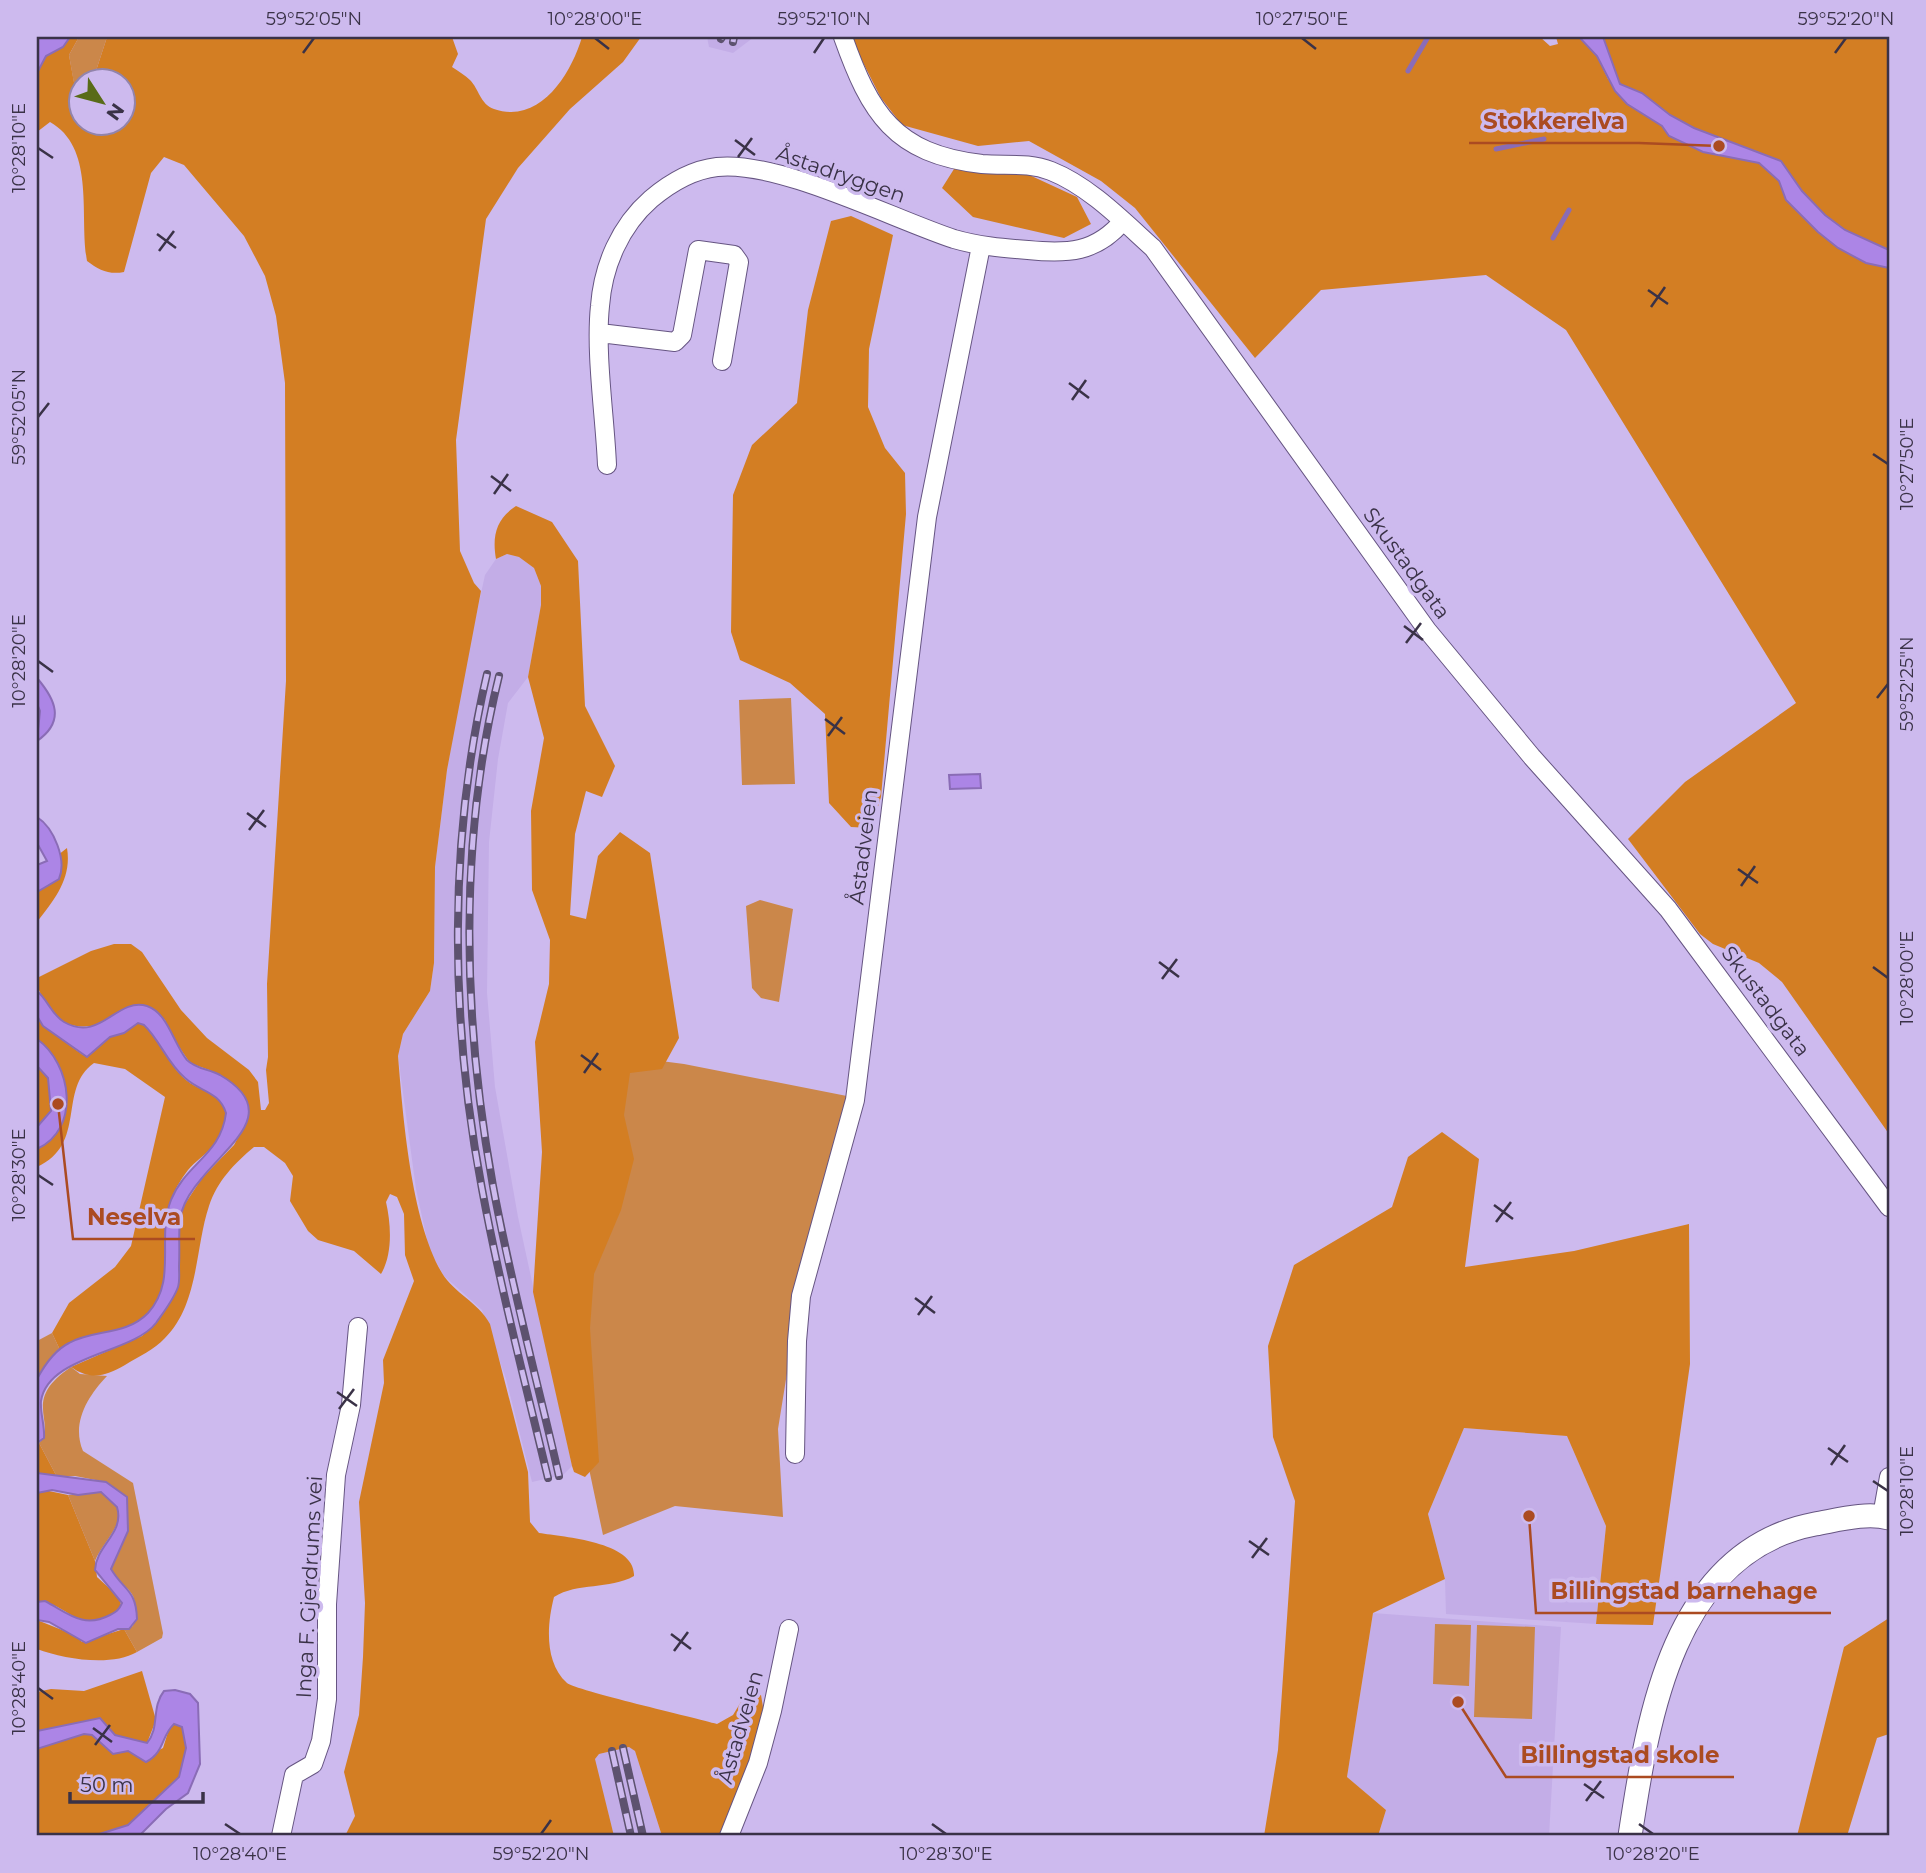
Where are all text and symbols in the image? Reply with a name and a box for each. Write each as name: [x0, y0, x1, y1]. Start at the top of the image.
text: 59°52'05"N: [266, 8, 362, 30]
text: 10°28'00"E: [548, 8, 642, 30]
text: 59°52'10"N: [777, 8, 871, 30]
text: 10°27'50"E: [1256, 8, 1348, 30]
text: 59°52'20"N: [1798, 8, 1894, 30]
north arrow: [66, 66, 136, 136]
text: N: [102, 99, 129, 125]
callout: Stokkerelva: [1469, 99, 1639, 143]
text: 10°28'10"E: [8, 103, 30, 193]
text: Stokkerelva: [1483, 107, 1625, 135]
street label: Åstadryggen: [773, 140, 909, 208]
text: 59°52'05"N: [8, 369, 30, 465]
text: 10°27'50"E: [1896, 418, 1918, 510]
street label: Skustadgata: [1358, 502, 1456, 624]
text: 10°28'20"E: [8, 614, 30, 708]
text: 59°52'25"N: [1896, 636, 1918, 732]
street label: Åstadveien: [844, 788, 882, 906]
text: 10°28'00"E: [1896, 931, 1918, 1025]
street label: Skustadgata: [1716, 941, 1816, 1061]
text: 10°28'30"E: [8, 1128, 30, 1222]
callout: Neselva: [73, 1195, 195, 1239]
text: Neselva: [87, 1203, 181, 1231]
text: 10°28'10"E: [1896, 1446, 1918, 1536]
street label: Inga F. Gjerdrums vei: [291, 1475, 327, 1699]
callout: Billingstad barnehage: [1536, 1569, 1831, 1613]
text: Billingstad barnehage: [1551, 1577, 1817, 1605]
text: 10°28'40"E: [8, 1641, 30, 1735]
street label: Åstadveien: [712, 1668, 768, 1786]
callout: Billingstad skole: [1506, 1733, 1734, 1777]
text: Billingstad skole: [1520, 1741, 1720, 1769]
scale bar: [70, 1761, 203, 1805]
text: 50 m: [80, 1772, 134, 1797]
text: 10°28'40"E: [193, 1843, 287, 1865]
text: 59°52'20"N: [493, 1843, 589, 1865]
text: 10°28'30"E: [899, 1843, 993, 1865]
text: 10°28'20"E: [1606, 1843, 1700, 1865]

